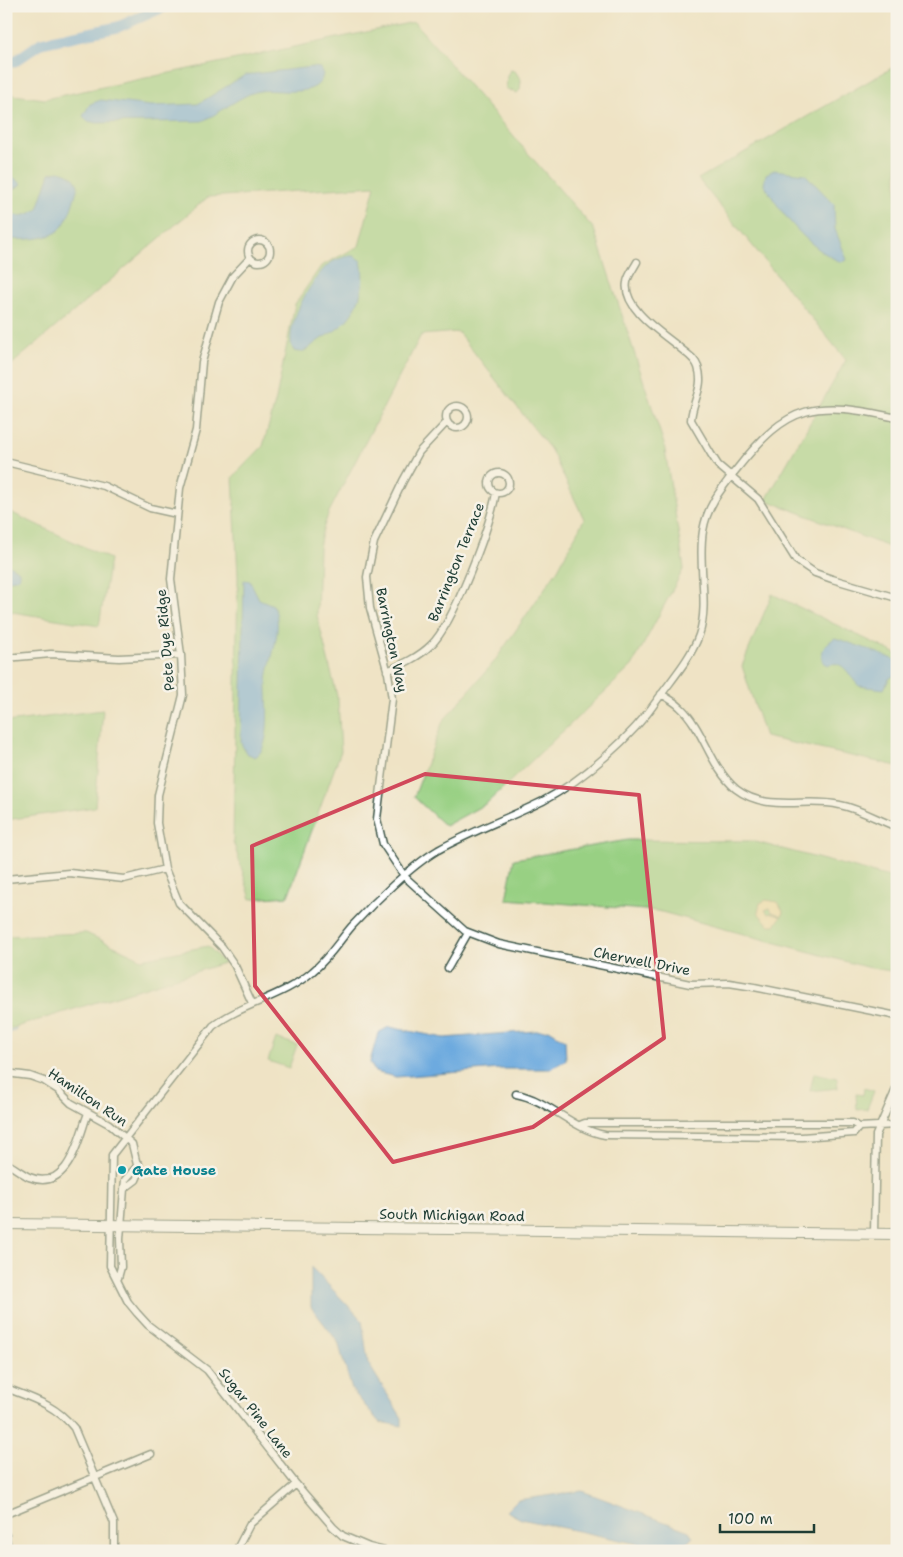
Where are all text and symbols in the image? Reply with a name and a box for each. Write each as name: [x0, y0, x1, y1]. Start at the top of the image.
street label: Barrington Terrace: [424, 500, 488, 624]
street label: Barrington Way: [372, 586, 412, 694]
street label: Pete Dye Ridge: [152, 588, 178, 692]
street label: Cherwell Drive: [592, 943, 692, 979]
street label: Hamilton Run: [45, 1064, 132, 1130]
place label: Gate House: [132, 1161, 216, 1179]
marker: Gate House: [116, 1164, 128, 1176]
street label: South Michigan Road: [379, 1205, 525, 1225]
street label: Sugar Pine Lane: [215, 1364, 297, 1462]
scale bar: [720, 1502, 814, 1534]
text: 100 m: [728, 1509, 773, 1529]

